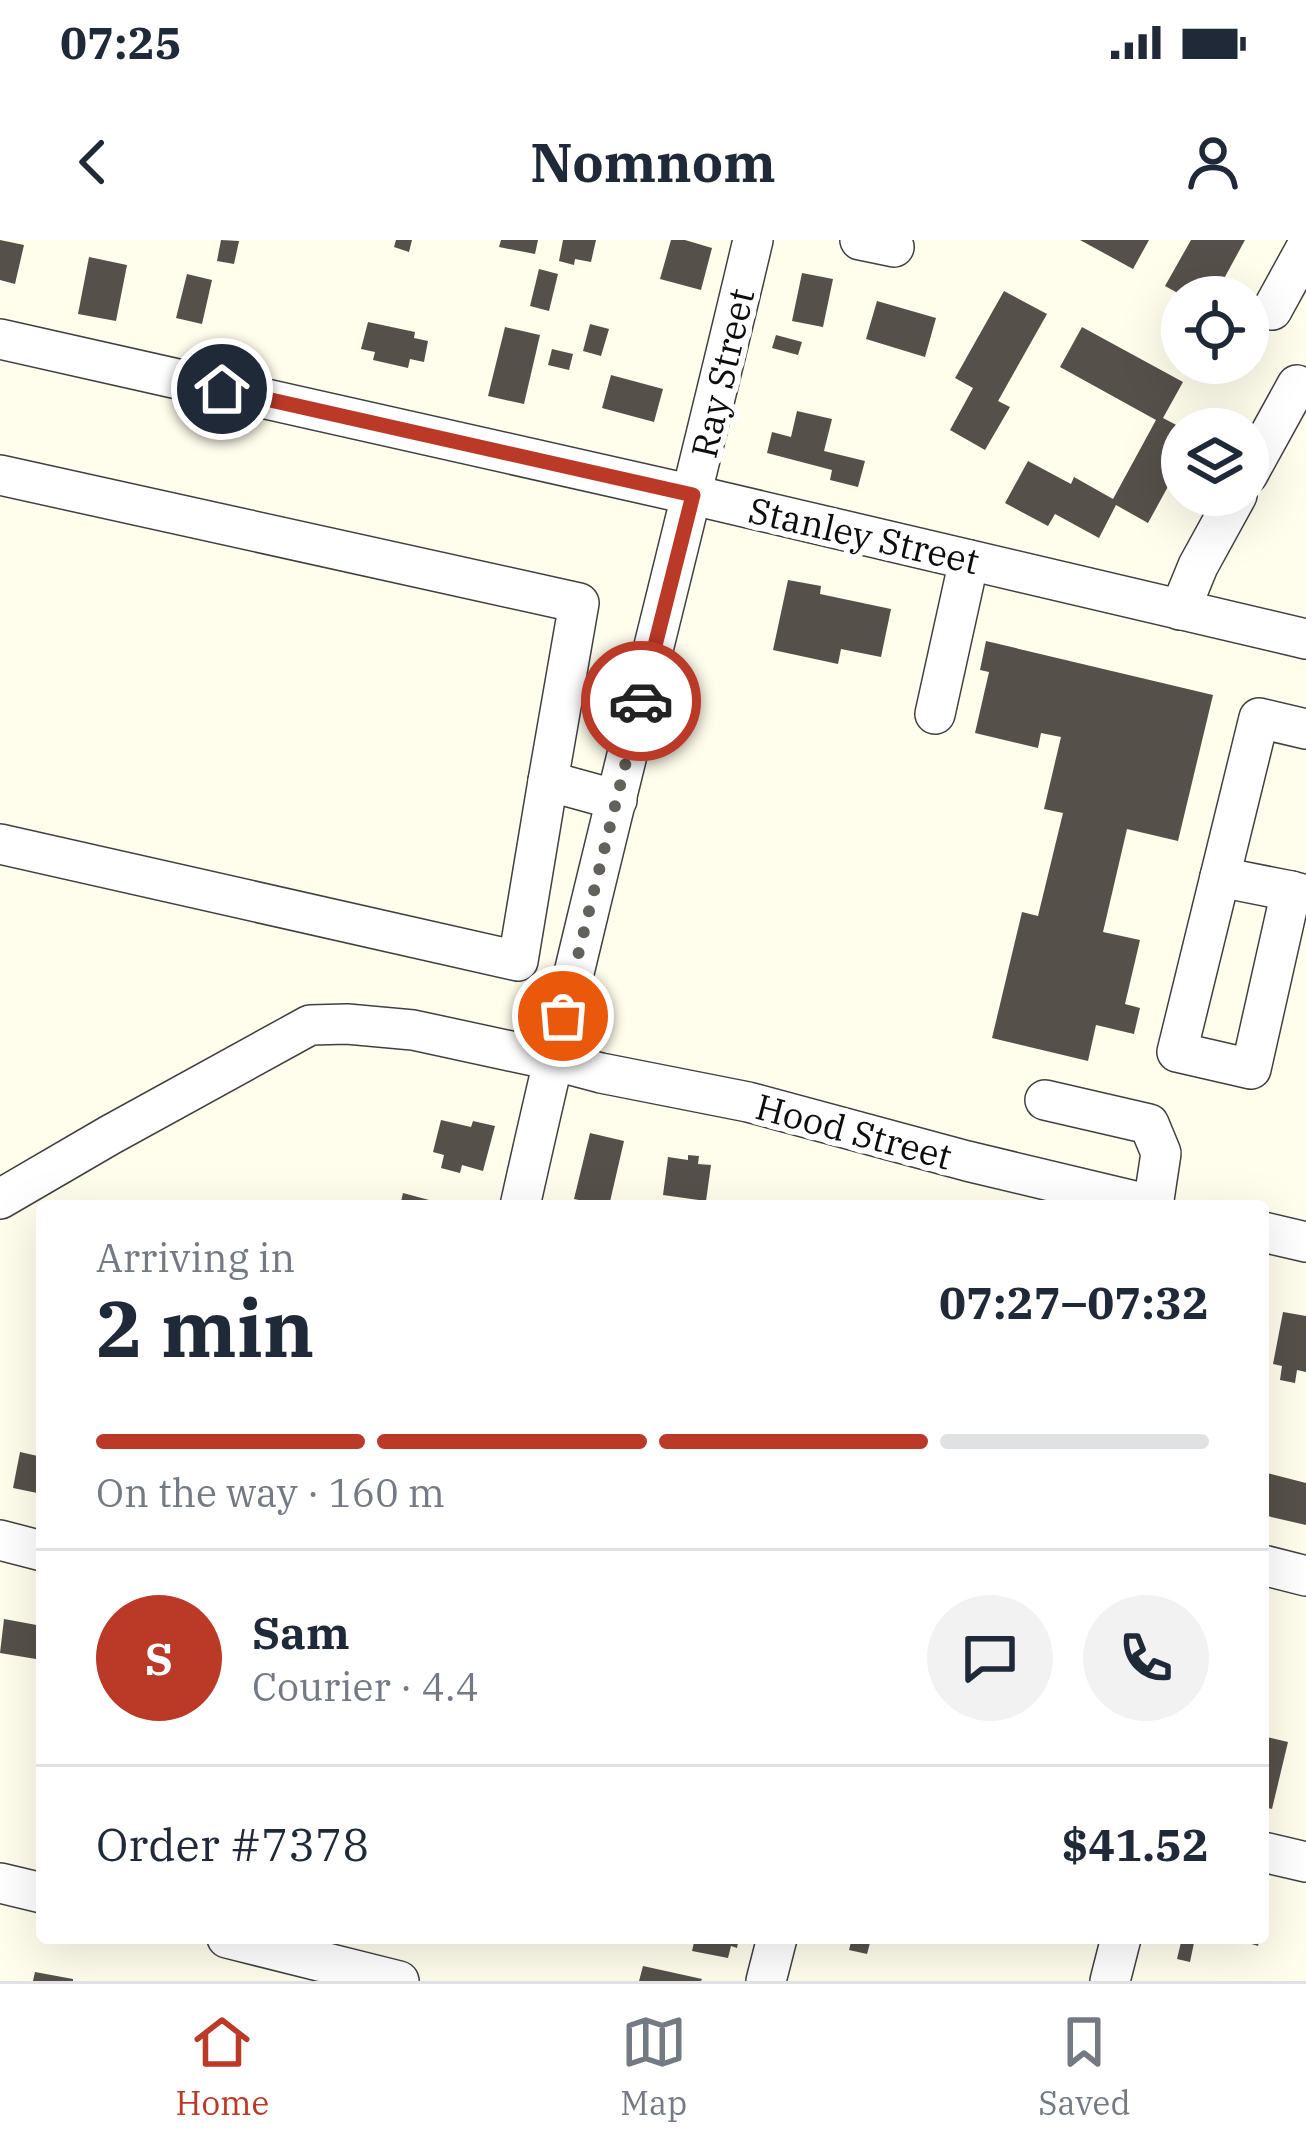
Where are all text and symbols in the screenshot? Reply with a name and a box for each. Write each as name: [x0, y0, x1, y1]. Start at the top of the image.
text: 07:25: [60, 13, 182, 71]
text: Nomnom: [530, 127, 776, 197]
icon: back: [60, 129, 126, 195]
icon: person: [1180, 129, 1246, 195]
map controls: [1161, 276, 1269, 516]
button: locate: [1161, 276, 1269, 384]
street label: Ray Street: [680, 284, 764, 462]
pin: [171, 338, 273, 440]
icon: home: [189, 356, 255, 422]
button: layers: [1161, 408, 1269, 516]
street label: Stanley Street: [744, 486, 984, 584]
courier: [581, 641, 701, 761]
icon: car: [608, 668, 674, 734]
pin: [512, 965, 614, 1067]
icon: bag: [530, 983, 596, 1049]
street label: Hood Street: [751, 1082, 957, 1180]
text: Arriving in: [96, 1232, 295, 1283]
text: 07:27–07:32: [939, 1273, 1209, 1331]
text: 2 min: [96, 1277, 314, 1378]
text: On the way · 160 m: [96, 1467, 445, 1518]
button: chat: [927, 1595, 1053, 1721]
button: phone: [1083, 1595, 1209, 1721]
text: Sam: [252, 1603, 350, 1661]
text: S: [145, 1629, 173, 1687]
text: Courier · 4.4: [252, 1661, 479, 1712]
text: Order #7378: [96, 1815, 369, 1873]
text: $41.52: [1062, 1815, 1209, 1873]
tab: Home: [175, 2009, 269, 2124]
tab: Map: [620, 2009, 687, 2124]
tab: Saved: [1038, 2009, 1131, 2124]

